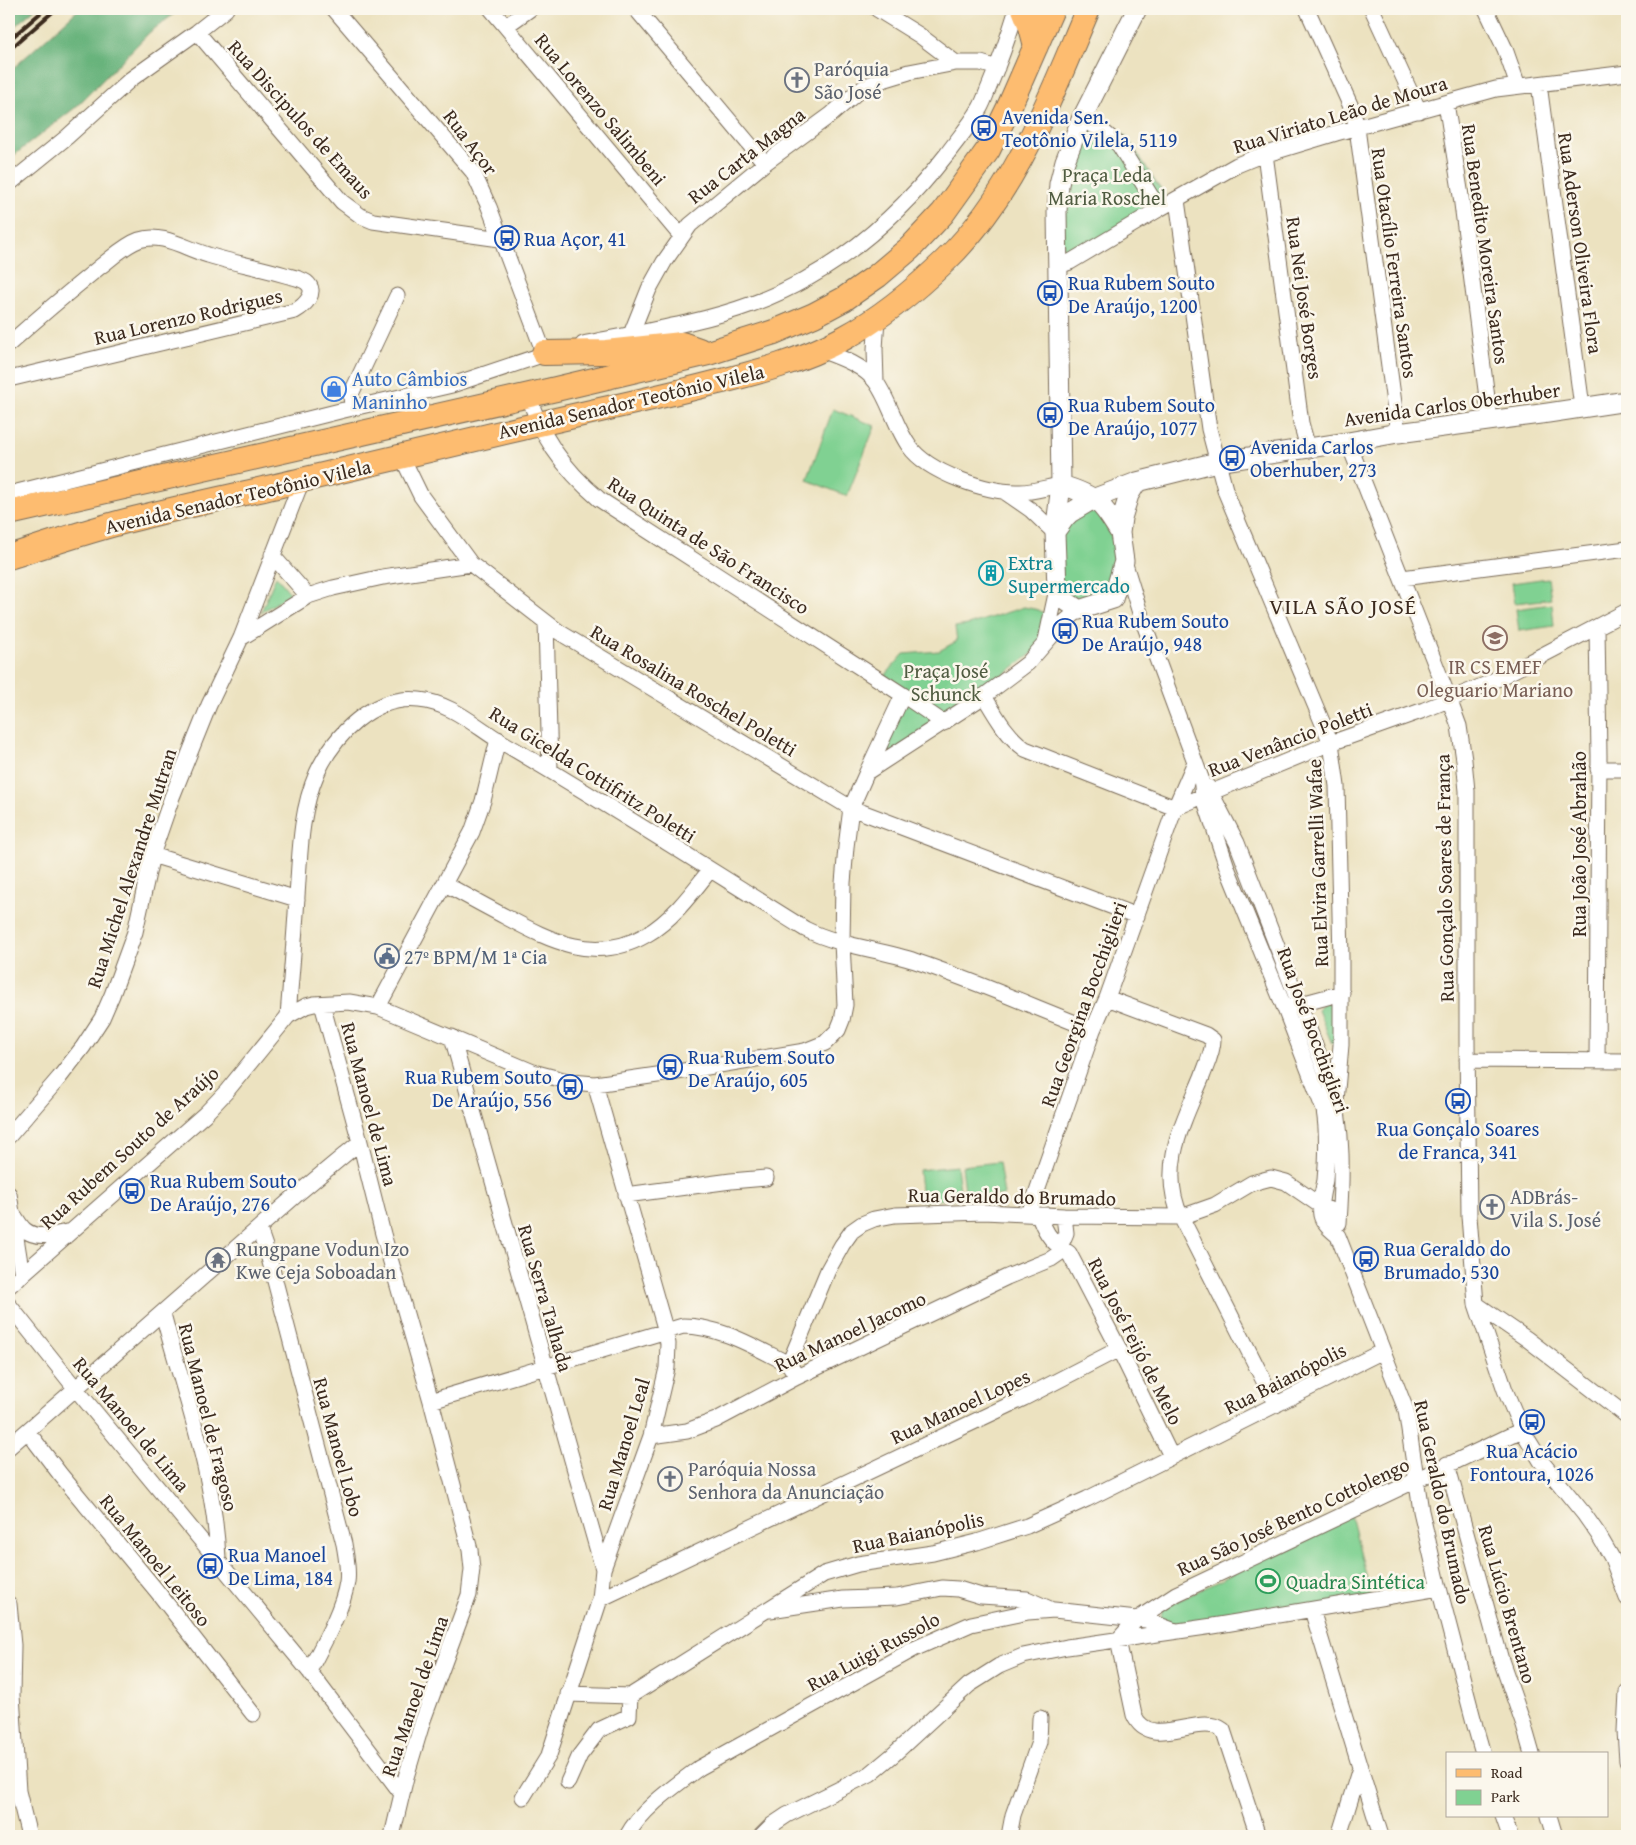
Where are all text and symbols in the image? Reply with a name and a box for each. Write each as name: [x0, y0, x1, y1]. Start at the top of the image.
street label: Rua Lorenzo Salimbeni: [528, 26, 674, 192]
street label: Rua Discipulos de Emaus: [222, 33, 380, 205]
place label: Paróquia São José: [814, 54, 890, 106]
church icon: Paróquia São José: [784, 67, 810, 93]
street label: Rua Viriato Leão de Moura: [1229, 67, 1451, 160]
street label: Rua Carta Magna: [681, 99, 811, 210]
place label: Avenida Sen. Teotônio Vilela, 5119: [1002, 102, 1177, 154]
street label: Rua Açor: [437, 103, 505, 181]
bus stop icon: Avenida Sen. Teotônio Vilela, 5119: [971, 115, 997, 141]
street label: Rua Benedito Moreira Santos: [1455, 122, 1517, 366]
street label: Rua Aderson Oliveira Flora: [1551, 130, 1611, 356]
street label: Rua Otacílio Ferreira Santos: [1364, 146, 1426, 380]
park label: Praça Leda Maria Roschel: [1048, 160, 1166, 212]
street label: Rua Nei José Borges: [1279, 215, 1331, 381]
place label: Rua Açor, 41: [524, 224, 627, 253]
bus stop icon: Rua Açor, 41: [494, 225, 520, 251]
place label: Rua Rubem Souto De Araújo, 1200: [1068, 268, 1215, 320]
street label: Rua Lorenzo Rodrigues: [91, 280, 285, 352]
bus stop icon: Rua Rubem Souto De Araújo, 1200: [1037, 280, 1063, 306]
street label: Avenida Senador Teotônio Vilela: [495, 356, 767, 446]
place label: Auto Câmbios Maninho: [352, 364, 467, 416]
street label: Avenida Carlos Oberhuber: [1342, 374, 1562, 434]
shop icon: Auto Câmbios Maninho: [321, 376, 347, 402]
place label: Rua Rubem Souto De Araújo, 1077: [1068, 390, 1215, 442]
bus stop icon: Rua Rubem Souto De Araújo, 1077: [1037, 402, 1063, 428]
place label: Avenida Carlos Oberhuber, 273: [1250, 432, 1377, 484]
bus stop icon: Avenida Carlos Oberhuber, 273: [1219, 445, 1245, 471]
street label: Avenida Senador Teotônio Vilela: [102, 451, 374, 541]
street label: Rua Quinta de São Francisco: [602, 469, 816, 621]
place label: Extra Supermercado: [1008, 548, 1130, 600]
building icon: Extra Supermercado: [978, 560, 1004, 586]
district label: VILA SÃO JOSÉ: [1269, 590, 1417, 622]
place label: Rua Rubem Souto De Araújo, 948: [1082, 606, 1229, 658]
street label: Rua Rosalina Roschel Poletti: [585, 617, 803, 763]
bus stop icon: Rua Rubem Souto De Araújo, 948: [1052, 618, 1078, 644]
school or university icon: IR CS EMEF Oleguario Mariano: [1482, 625, 1508, 651]
place label: IR CS EMEF Oleguario Mariano: [1417, 652, 1573, 704]
park label: Praça José Schunck: [904, 656, 988, 708]
street label: Rua Venâncio Poletti: [1203, 694, 1377, 784]
street label: Rua Gicelda Cottifritz Poletti: [484, 698, 702, 850]
street label: Rua Michel Alexandre Mutran: [79, 744, 183, 992]
street label: Rua João José Abrahão: [1564, 751, 1593, 937]
street label: Rua Gonçalo Soares de França: [1427, 753, 1461, 1002]
street label: Rua Elvira Garrelli Wafae: [1299, 758, 1335, 968]
street label: Rua Georgina Bocchiglieri: [1032, 897, 1134, 1111]
place label: 27º BPM/M 1ª Cia: [404, 942, 548, 971]
public building icon: 27º BPM/M 1ª Cia: [374, 943, 400, 969]
street label: Rua José Bocchiglieri: [1271, 943, 1358, 1117]
street label: Rua Manoel de Lima: [334, 1019, 406, 1190]
place label: Rua Rubem Souto De Araújo, 605: [688, 1042, 835, 1094]
bus stop icon: Rua Rubem Souto De Araújo, 605: [657, 1054, 683, 1080]
street label: Rua Rubem Souto de Araújo: [33, 1059, 225, 1235]
place label: Rua Rubem Souto De Araújo, 556: [405, 1062, 552, 1114]
bus stop icon: Rua Rubem Souto De Araújo, 556: [557, 1074, 583, 1100]
bus stop icon: Rua Gonçalo Soares de Franca, 341: [1445, 1088, 1471, 1114]
place label: Rua Gonçalo Soares de Franca, 341: [1377, 1114, 1539, 1166]
place label: Rua Rubem Souto De Araújo, 276: [150, 1166, 297, 1218]
bus stop icon: Rua Rubem Souto De Araújo, 276: [119, 1178, 145, 1204]
street label: Rua Geraldo do Brumado: [908, 1180, 1116, 1212]
place label: ADBrás- Vila S. José: [1510, 1182, 1601, 1234]
church icon: ADBrás- Vila S. José: [1479, 1194, 1505, 1220]
street label: Rua Serra Talhada: [511, 1221, 581, 1375]
place label: Rungpane Vodun Izo Kwe Ceja Soboadan: [236, 1234, 409, 1286]
place label: Rua Geraldo do Brumado, 530: [1384, 1234, 1511, 1286]
bus stop icon: Rua Geraldo do Brumado, 530: [1353, 1246, 1379, 1272]
temple icon: Rungpane Vodun Izo Kwe Ceja Soboadan: [205, 1247, 231, 1273]
street label: Rua José Feijó de Melo: [1081, 1252, 1191, 1430]
street label: Rua Manoel Jacomo: [769, 1283, 931, 1379]
street label: Rua Manoel de Fragoso: [172, 1320, 246, 1514]
street label: Rua Baianópolis: [1219, 1335, 1351, 1421]
street label: Rua Manoel de Lima: [67, 1350, 198, 1498]
street label: Rua Manoel Lopes: [885, 1361, 1035, 1451]
street label: Rua Manoel Lobo: [306, 1374, 372, 1520]
street label: Rua Manoel Leal: [589, 1374, 657, 1514]
street label: Rua Geraldo do Brumado: [1407, 1397, 1479, 1607]
bus stop icon: Rua Acácio Fontoura, 1026: [1519, 1409, 1545, 1435]
place label: Rua Acácio Fontoura, 1026: [1470, 1436, 1594, 1488]
street label: Rua São José Bento Cottolengo: [1172, 1449, 1414, 1583]
place label: Paróquia Nossa Senhora da Anunciação: [688, 1454, 884, 1506]
church icon: Paróquia Nossa Senhora da Anunciação: [657, 1466, 683, 1492]
street label: Rua Manoel Leitoso: [93, 1488, 219, 1632]
street label: Rua Baianópolis: [850, 1504, 986, 1560]
street label: Rua Lúcio Brentano: [1472, 1521, 1544, 1687]
place label: Rua Manoel De Lima, 184: [228, 1540, 333, 1592]
bus stop icon: Rua Manoel De Lima, 184: [197, 1553, 223, 1579]
place label: Quadra Sintética: [1286, 1567, 1426, 1596]
sports icon: Quadra Sintética: [1255, 1568, 1281, 1594]
street label: Rua Luigi Russolo: [801, 1604, 945, 1698]
street label: Rua Manoel de Lima: [373, 1611, 455, 1780]
legend: [1446, 1752, 1608, 1818]
text: Road: [1491, 1762, 1522, 1783]
text: Park: [1491, 1786, 1520, 1807]

